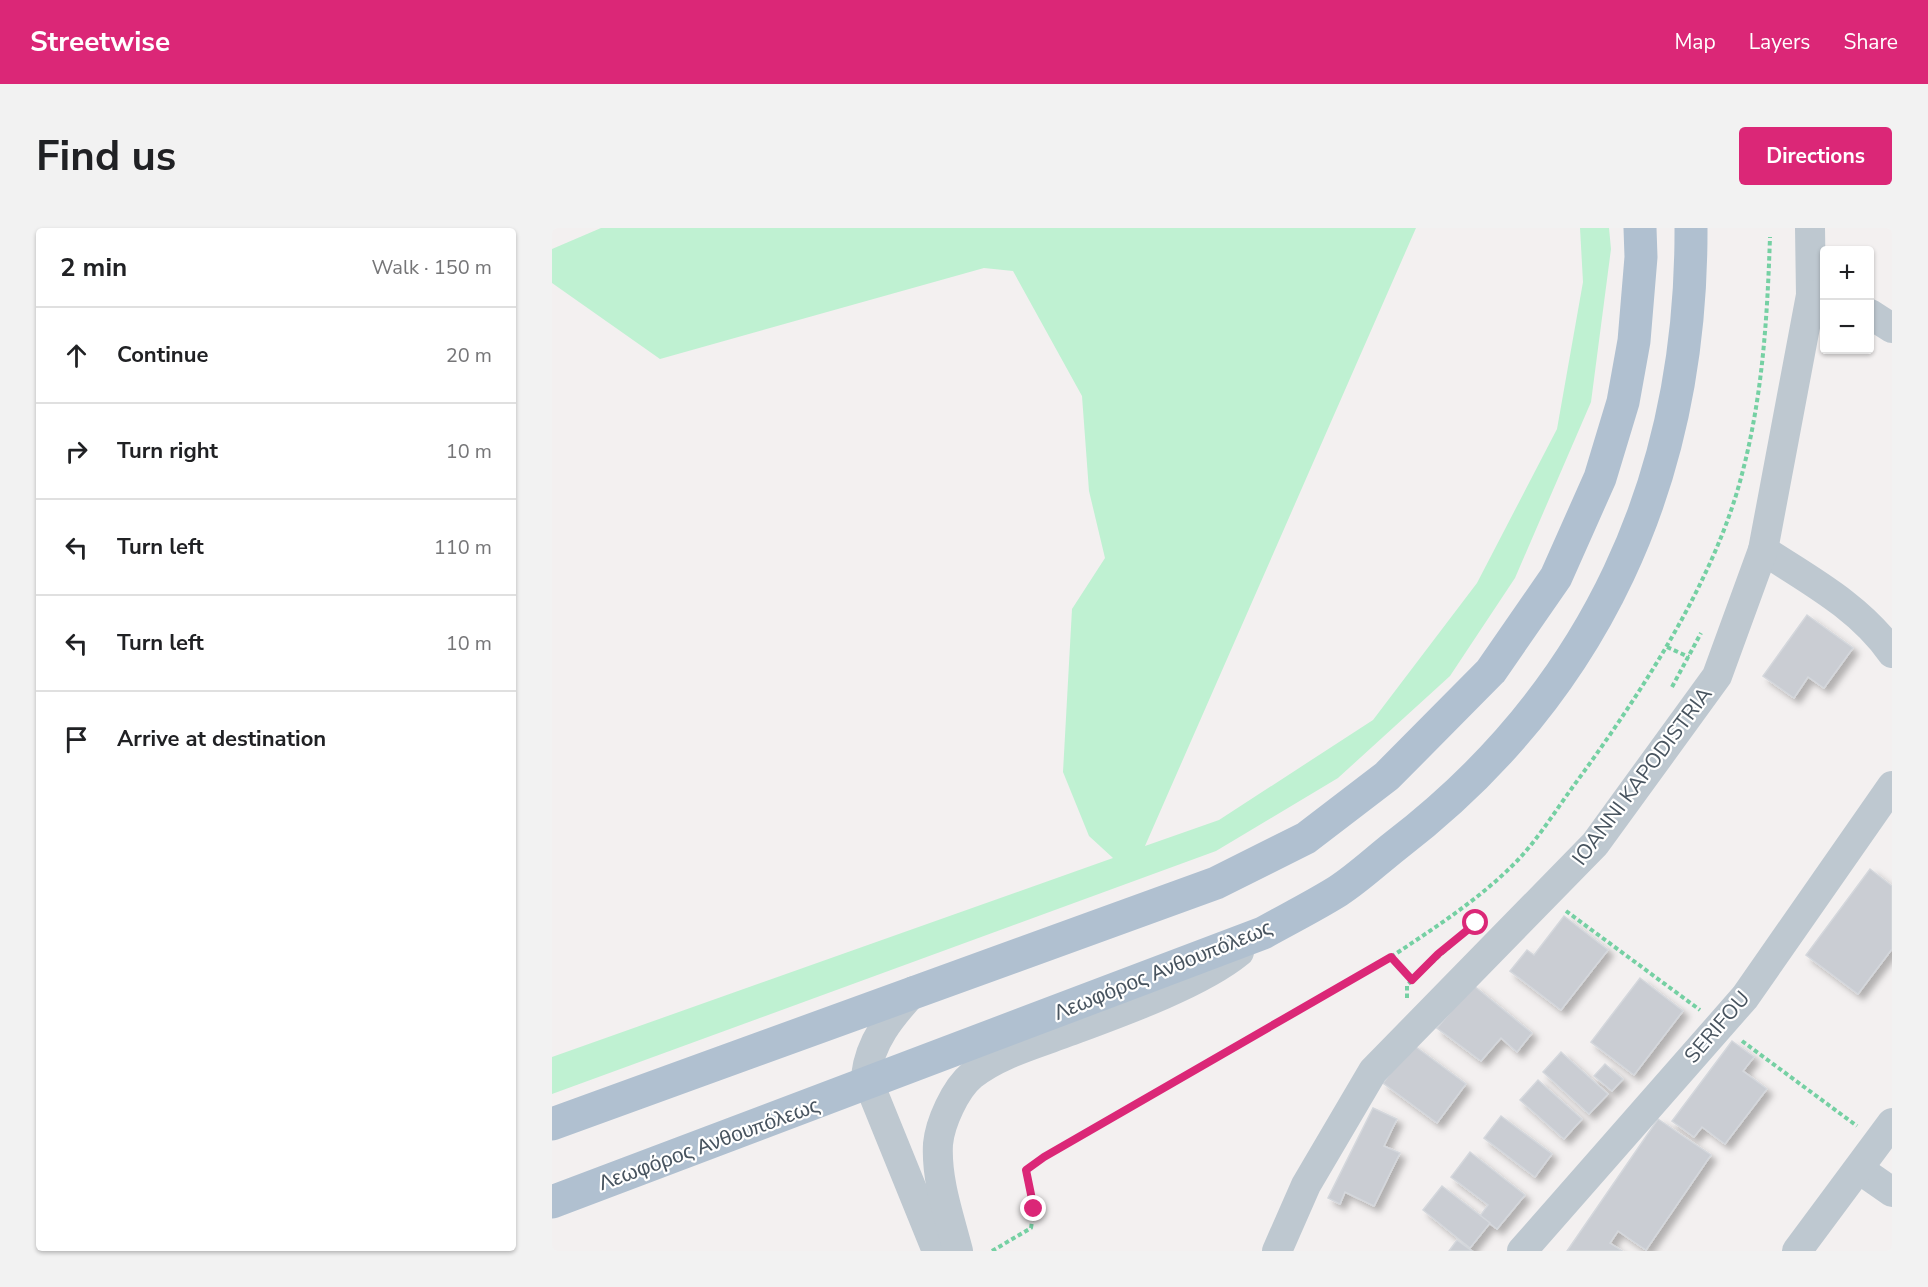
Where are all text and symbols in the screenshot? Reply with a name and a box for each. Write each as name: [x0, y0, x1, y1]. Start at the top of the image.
text: Streetwise: [30, 23, 170, 61]
text: Map: [1674, 28, 1716, 56]
text: Layers: [1749, 28, 1810, 56]
text: Share: [1843, 28, 1898, 56]
button: Directions: [1739, 127, 1892, 185]
text: Find us: [36, 128, 176, 185]
map controls: [1820, 246, 1874, 354]
button: +: [1820, 246, 1874, 300]
text: 2 min: [60, 250, 127, 285]
text: Walk · 150 m: [372, 254, 492, 281]
button: −: [1820, 300, 1874, 354]
icon: ahead: [60, 339, 93, 372]
text: Continue: [117, 340, 208, 370]
text: 20 m: [446, 342, 492, 369]
icon: right: [60, 435, 93, 468]
text: Turn right: [117, 436, 218, 466]
text: 10 m: [446, 438, 492, 465]
icon: left: [60, 531, 93, 564]
text: Turn left: [117, 532, 204, 562]
text: 110 m: [434, 534, 492, 561]
icon: left: [60, 627, 93, 660]
text: Turn left: [117, 628, 204, 658]
text: 10 m: [446, 630, 492, 657]
street label: IOANNI KAPODISTRIA: [1566, 681, 1718, 871]
icon: arrive: [60, 723, 93, 756]
text: Arrive at destination: [117, 724, 326, 754]
route start: [1462, 909, 1488, 935]
street label: Λεωφόρος Ανθουπόλεως: [1050, 913, 1276, 1027]
street label: SERIFOU: [1678, 985, 1756, 1069]
street label: Λεωφόρος Ανθουπόλεως: [595, 1091, 823, 1197]
route end: [1020, 1195, 1046, 1221]

